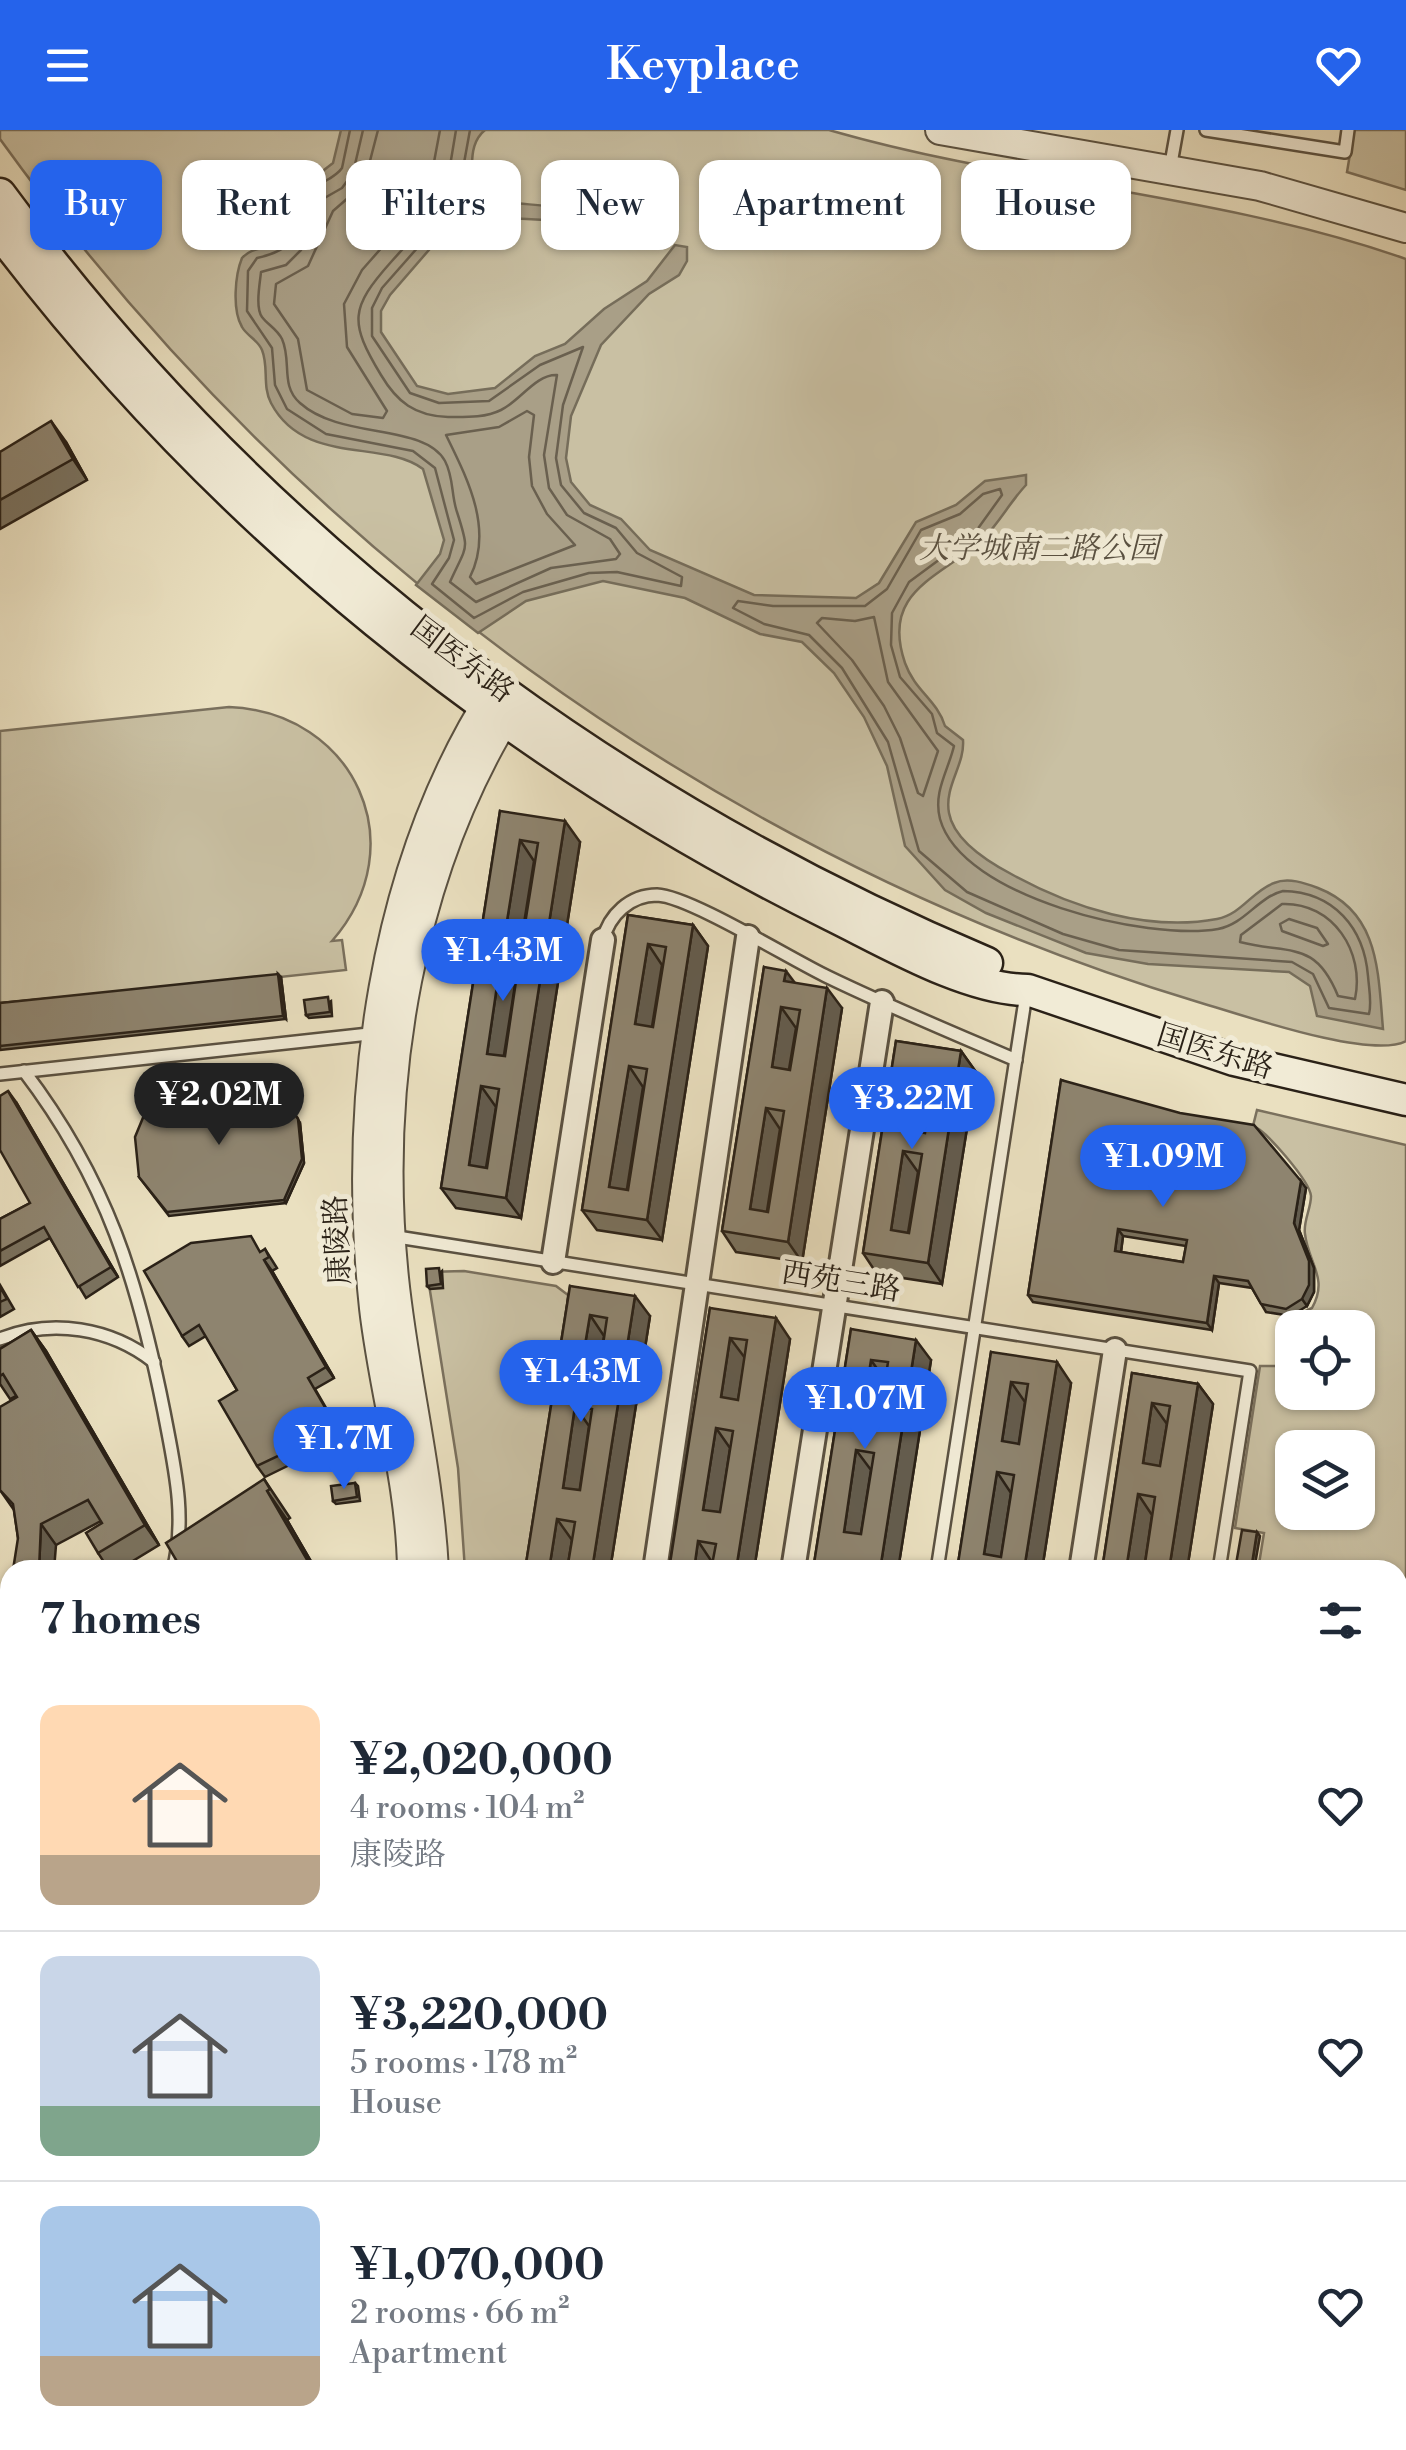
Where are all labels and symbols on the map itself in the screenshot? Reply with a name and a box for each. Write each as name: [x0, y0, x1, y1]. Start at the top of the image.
park label: 大学城南二路公园: [919, 530, 1163, 568]
street label: 国医东路: [403, 609, 521, 711]
pin: ¥1.43M: [422, 919, 584, 1004]
street label: 国医东路: [1152, 1016, 1278, 1088]
pin: ¥2.02M: [138, 1063, 300, 1148]
pin: ¥3.22M: [831, 1067, 993, 1152]
pin: ¥1.09M: [1082, 1125, 1244, 1210]
street label: 康陵路: [317, 1194, 359, 1286]
street label: 西苑三路: [779, 1254, 903, 1310]
pin: ¥1.43M: [500, 1340, 662, 1425]
pin: ¥1.07M: [784, 1367, 946, 1452]
pin: ¥1.7M: [274, 1407, 414, 1492]

